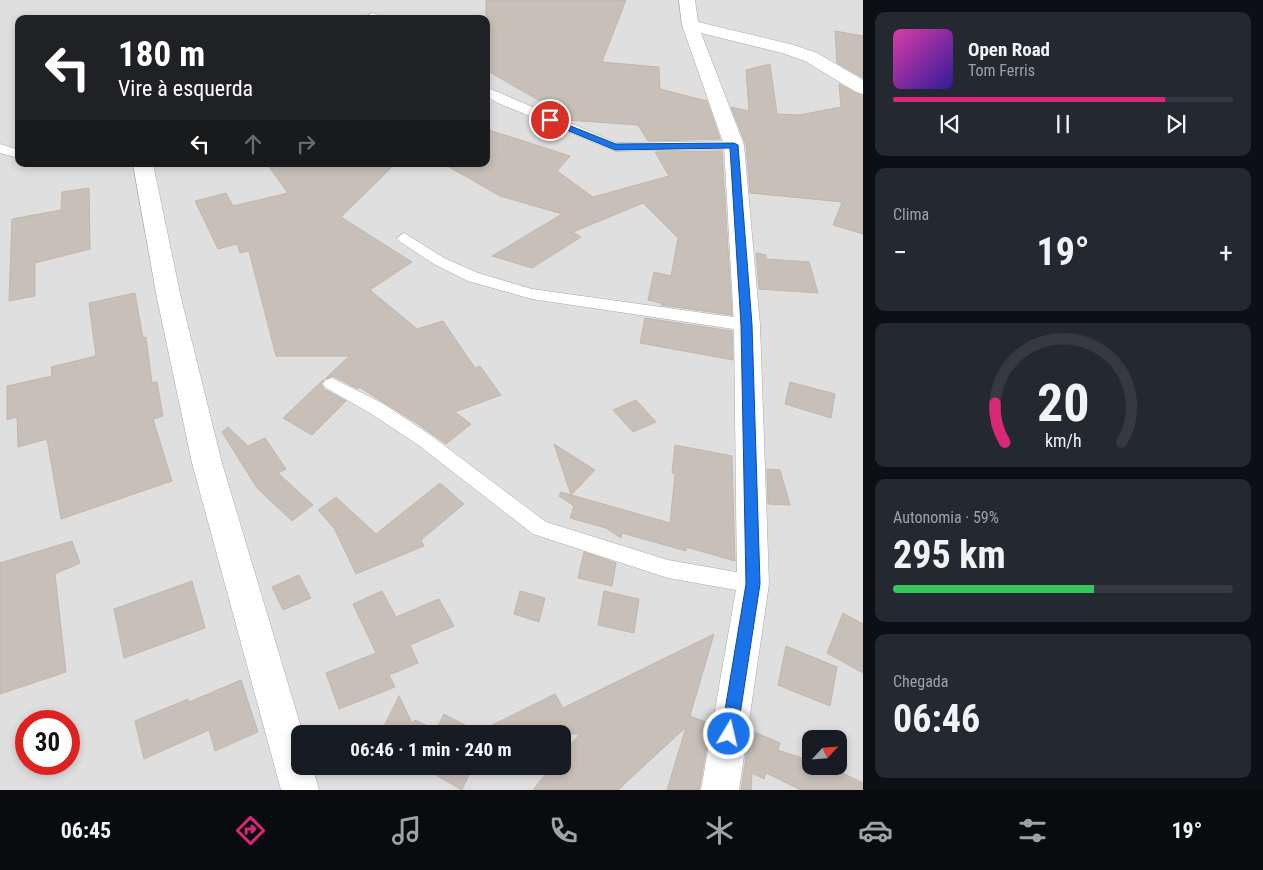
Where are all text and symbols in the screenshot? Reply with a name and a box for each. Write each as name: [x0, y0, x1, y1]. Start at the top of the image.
text: 180 m: [118, 34, 205, 75]
icon: left: [35, 35, 100, 100]
text: Open Road: [968, 38, 1050, 61]
text: Tom Ferris: [968, 61, 1035, 80]
text: Vire à esquerda: [118, 76, 253, 101]
pin: [529, 99, 571, 141]
icon: arrive: [536, 106, 564, 134]
icon: previous: [936, 110, 964, 138]
icon: pause: [1049, 110, 1077, 138]
icon: next: [1162, 110, 1190, 138]
icon: left: [186, 130, 214, 158]
icon: ahead: [239, 130, 267, 158]
icon: right: [292, 130, 320, 158]
text: Clima: [893, 205, 929, 224]
text: 19°: [1036, 230, 1090, 274]
text: −: [893, 236, 907, 269]
text: +: [1219, 236, 1233, 269]
text: 20: [1037, 373, 1089, 434]
text: km/h: [1045, 430, 1081, 451]
text: Autonomia · 59%: [893, 508, 999, 527]
text: 295 km: [893, 533, 1006, 577]
text: Chegada: [893, 672, 948, 691]
text: 06:46: [893, 697, 980, 741]
position arrow: [702, 707, 754, 759]
speed limit sign: 30: [15, 710, 80, 775]
north arrow: [802, 730, 848, 775]
map controls: [802, 730, 847, 775]
text: 06:46 · 1 min · 240 m: [350, 738, 512, 761]
icon: directions: [233, 813, 268, 848]
icon: music: [389, 813, 424, 848]
icon: phone: [546, 813, 581, 848]
icon: climate: [702, 813, 737, 848]
icon: car: [858, 813, 893, 848]
icon: filters: [1015, 813, 1050, 848]
text: 06:45: [61, 818, 111, 843]
text: 19°: [1171, 818, 1202, 843]

